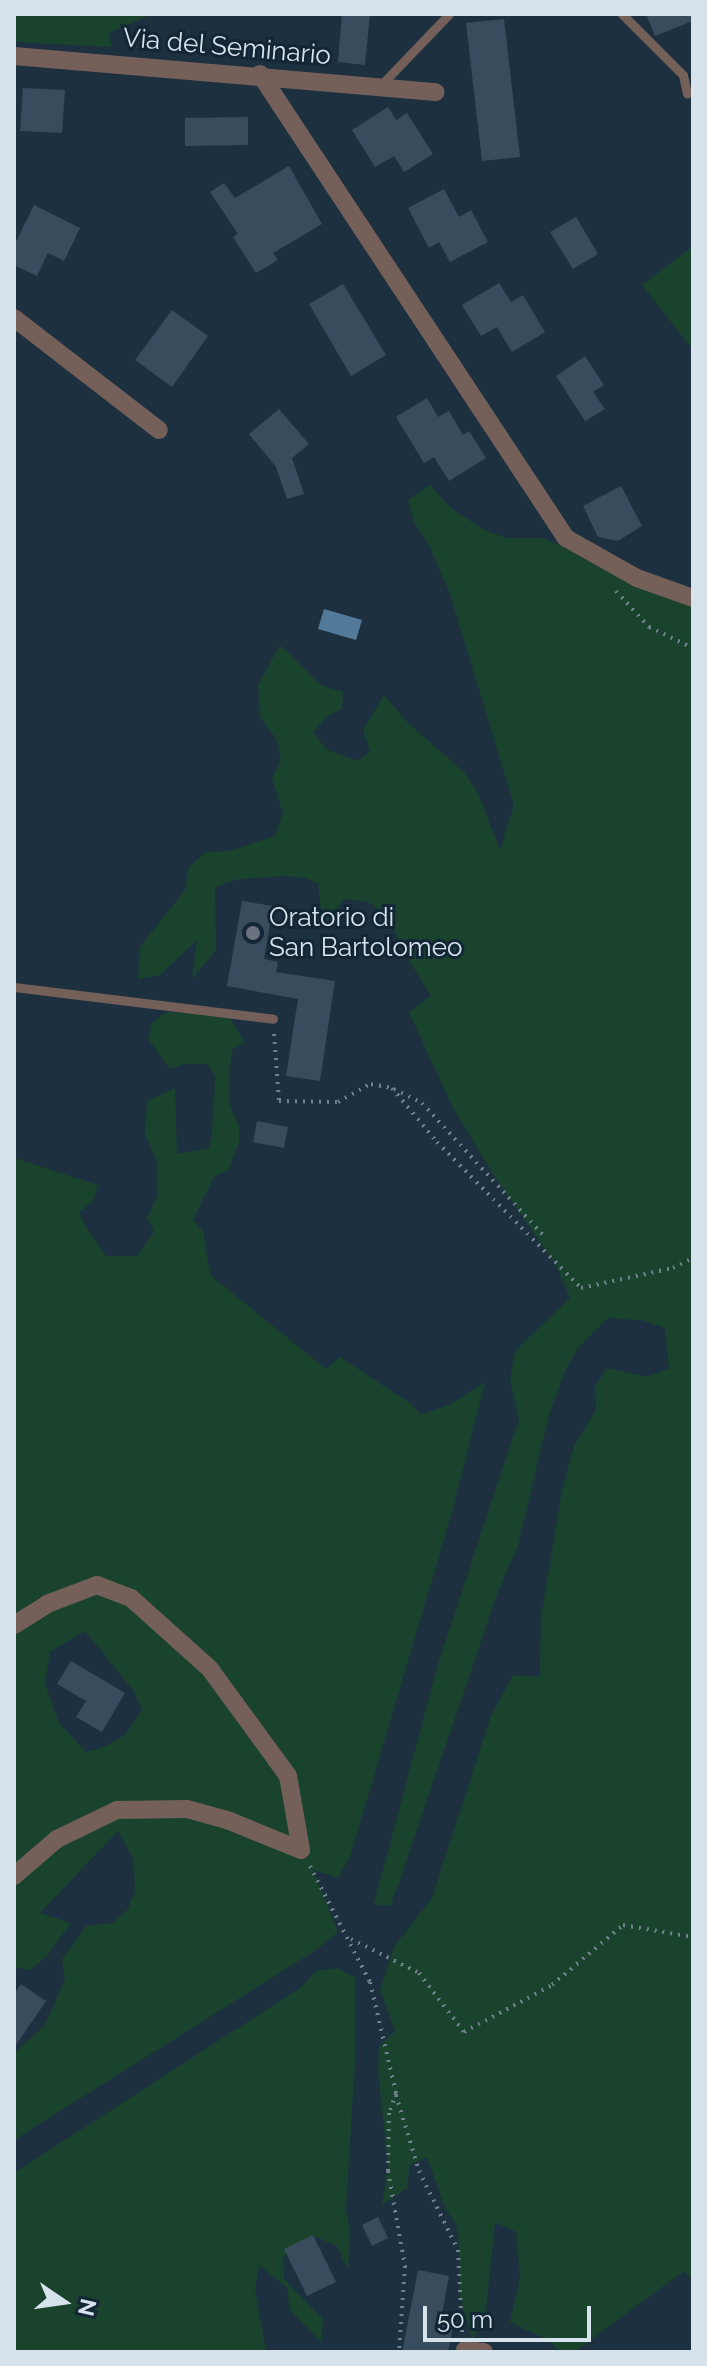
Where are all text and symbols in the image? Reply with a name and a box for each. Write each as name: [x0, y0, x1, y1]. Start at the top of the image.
street label: Via del Seminario: [121, 22, 333, 72]
place label: Oratorio di San Bartolomeo: [269, 902, 462, 964]
marker: Oratorio di San Bartolomeo: [244, 924, 262, 942]
north arrow: [24, 2262, 104, 2342]
scale bar: [427, 2290, 595, 2340]
text: N: [73, 2296, 102, 2318]
text: 50 m: [437, 2305, 493, 2334]

